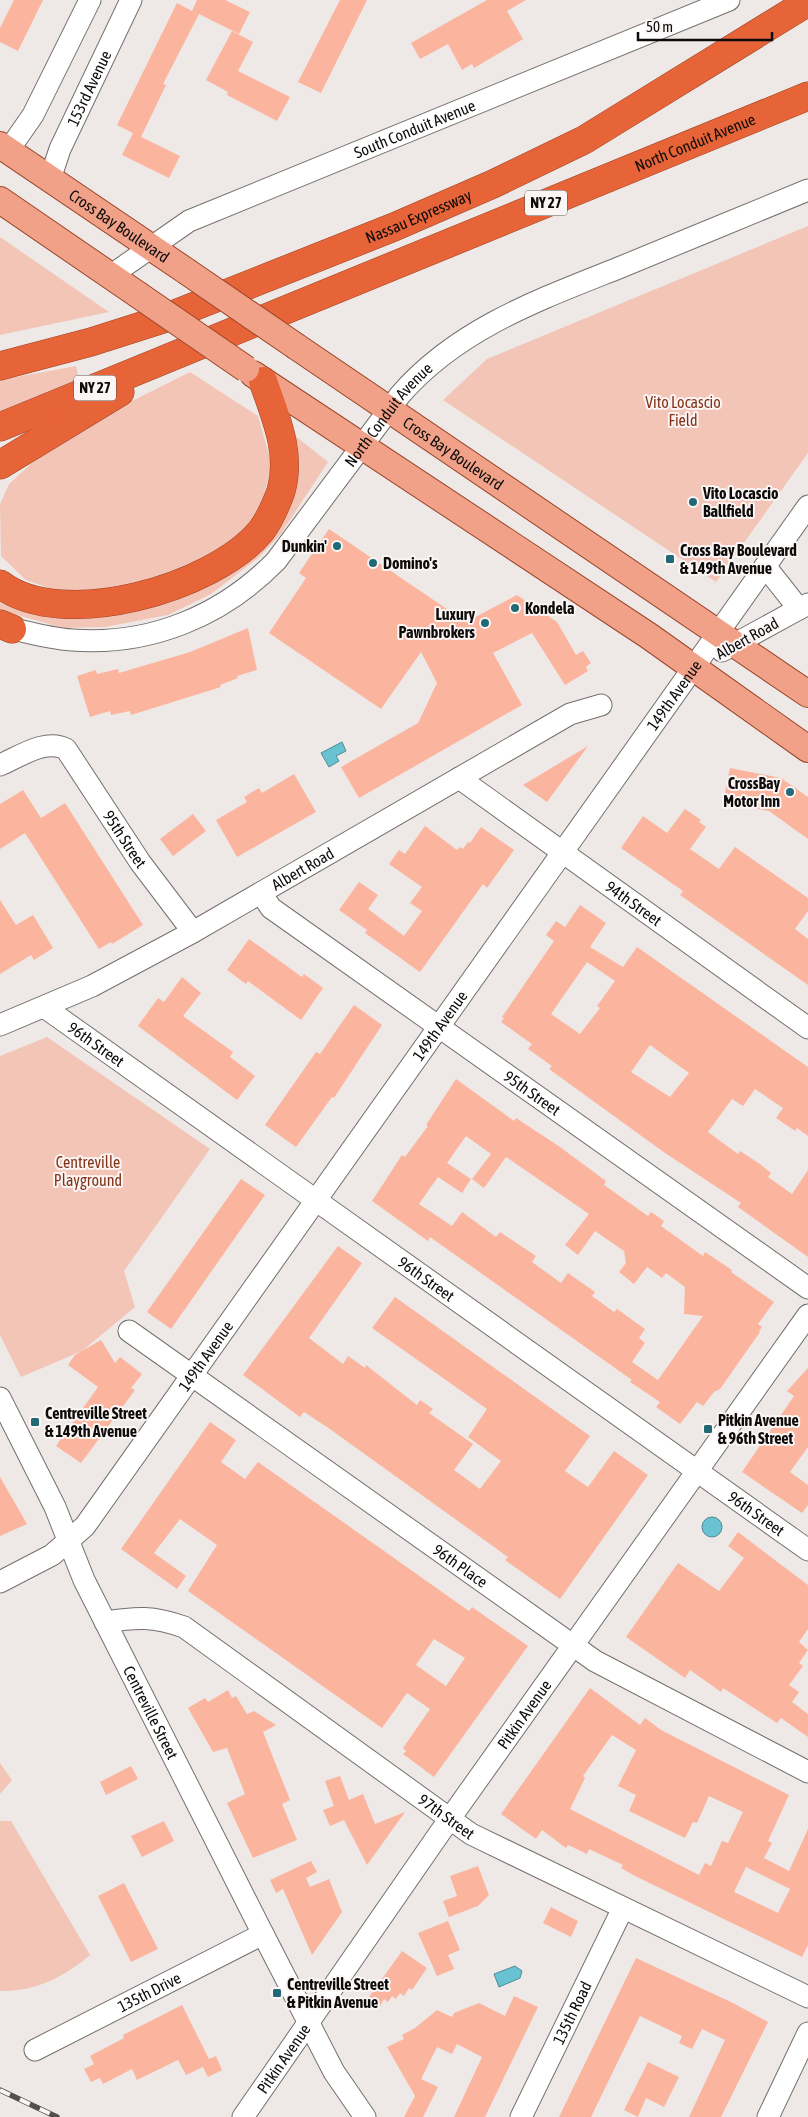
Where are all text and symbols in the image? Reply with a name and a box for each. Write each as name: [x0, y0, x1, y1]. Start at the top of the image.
scale bar: [638, 10, 772, 42]
text: 50 m: [646, 18, 673, 35]
street label: 153rd Avenue: [63, 48, 115, 129]
street label: South Conduit Avenue: [351, 96, 478, 161]
street label: North Conduit Avenue: [632, 110, 758, 175]
street label: Cross Bay Boulevard: [66, 185, 173, 266]
street label: Nassau Expressway: [363, 185, 475, 246]
road number: NY 27: [525, 190, 567, 216]
street label: North Conduit Avenue: [341, 359, 436, 470]
road number: NY 27: [74, 376, 116, 400]
park label: Vito Locascio Field: [645, 393, 721, 429]
street label: Cross Bay Boulevard: [400, 413, 507, 494]
place label: Vito Locascio Ballfield: [702, 484, 779, 520]
marker: Vito Locascio Ballfield: [687, 496, 699, 508]
place label: Dunkin': [282, 537, 327, 555]
marker: Dunkin': [331, 540, 343, 552]
place label: Cross Bay Boulevard & 149th Avenue: [680, 541, 797, 577]
marker: Cross Bay Boulevard & 149th Avenue: [664, 553, 676, 565]
place label: Domino's: [383, 554, 438, 572]
marker: Domino's: [367, 557, 379, 569]
place label: Kondela: [525, 599, 574, 617]
marker: Kondela: [509, 602, 521, 614]
place label: Luxury Pawnbrokers: [399, 605, 475, 641]
street label: Albert Road: [713, 613, 781, 663]
marker: Luxury Pawnbrokers: [479, 617, 491, 629]
street label: 149th Avenue: [643, 657, 705, 734]
place label: CrossBay Motor Inn: [723, 774, 780, 810]
marker: CrossBay Motor Inn: [784, 786, 796, 798]
street label: 95th Street: [100, 807, 150, 872]
street label: Albert Road: [268, 844, 337, 894]
street label: 94th Street: [602, 877, 666, 930]
street label: 149th Avenue: [409, 987, 471, 1064]
street label: 96th Street: [65, 1018, 128, 1070]
street label: 95th Street: [501, 1067, 564, 1119]
park label: Centreville Playground: [54, 1153, 122, 1190]
street label: 96th Street: [395, 1253, 458, 1305]
street label: 149th Avenue: [175, 1317, 236, 1394]
place label: Centreville Street & 149th Avenue: [45, 1404, 147, 1440]
place label: Pitkin Avenue & 96th Street: [718, 1411, 799, 1447]
marker: Centreville Street & 149th Avenue: [29, 1416, 41, 1428]
marker: Pitkin Avenue & 96th Street: [702, 1423, 714, 1435]
street label: 96th Street: [725, 1487, 788, 1540]
street label: 96th Place: [430, 1540, 491, 1591]
street label: Centreville Street: [120, 1663, 182, 1762]
street label: Pitkin Avenue: [493, 1676, 555, 1752]
street label: 97th Street: [415, 1790, 478, 1843]
street label: 135th Drive: [115, 1968, 184, 2015]
place label: Centreville Street & Pitkin Avenue: [287, 1975, 389, 2011]
street label: 135th Road: [549, 1978, 595, 2047]
marker: Centreville Street & Pitkin Avenue: [271, 1987, 283, 1999]
street label: Pitkin Avenue: [253, 2020, 314, 2097]

